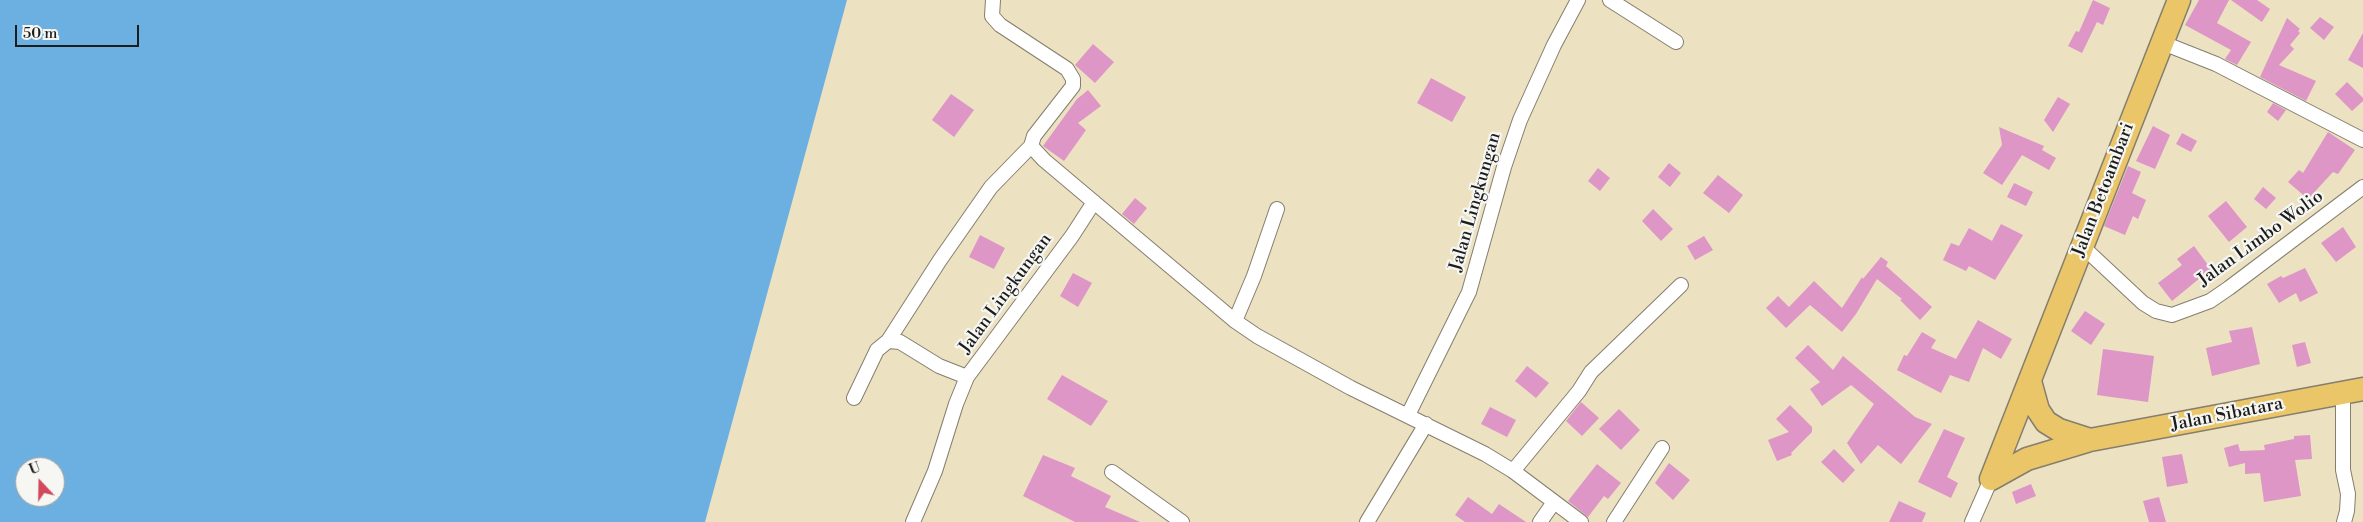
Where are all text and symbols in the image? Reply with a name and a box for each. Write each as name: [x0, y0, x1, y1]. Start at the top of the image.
scale bar: [18, 15, 141, 47]
text: 50 m: [23, 24, 57, 43]
street label: Jalan Betoambari: [2068, 120, 2140, 260]
street label: Jalan Lingkungan: [1446, 130, 1506, 274]
street label: Jalan Limbo Wolio: [2194, 186, 2328, 292]
street label: Jalan Lingkungan: [955, 230, 1057, 358]
street label: Jalan Sibatara: [2169, 394, 2285, 436]
north arrow: [15, 457, 65, 507]
text: U: [27, 459, 43, 479]

